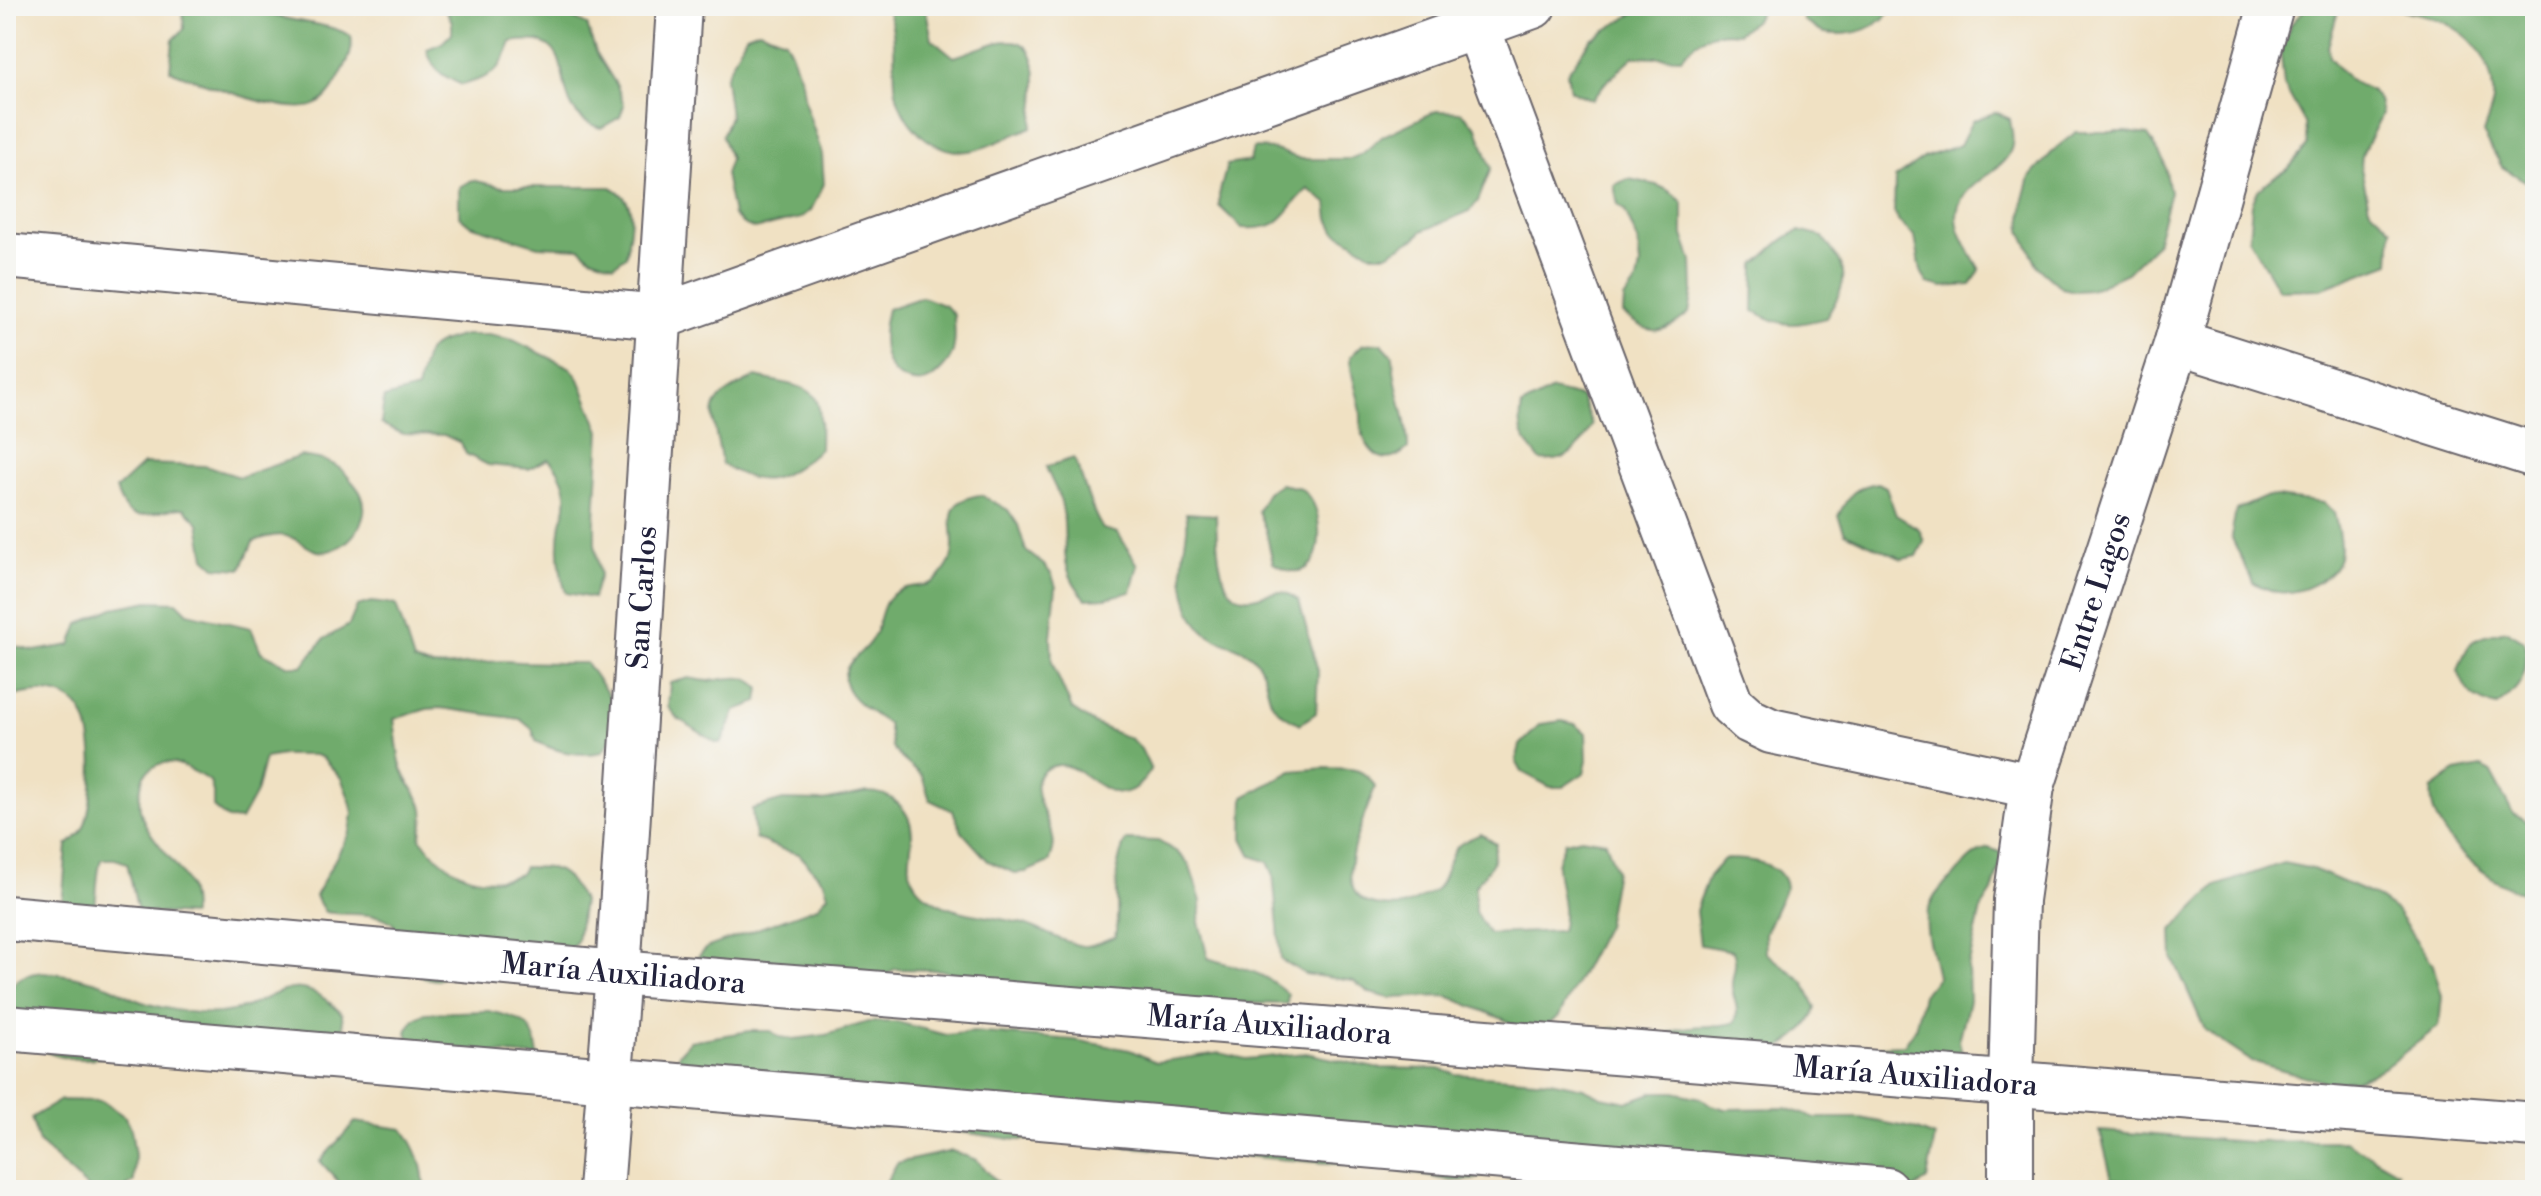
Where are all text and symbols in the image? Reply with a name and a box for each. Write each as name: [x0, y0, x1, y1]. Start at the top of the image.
street label: Entre Lagos: [2053, 508, 2140, 675]
street label: San Carlos: [619, 525, 666, 670]
street label: María Auxiliadora: [500, 945, 748, 1003]
street label: María Auxiliadora: [1146, 997, 1394, 1054]
street label: María Auxiliadora: [1792, 1048, 2040, 1106]

